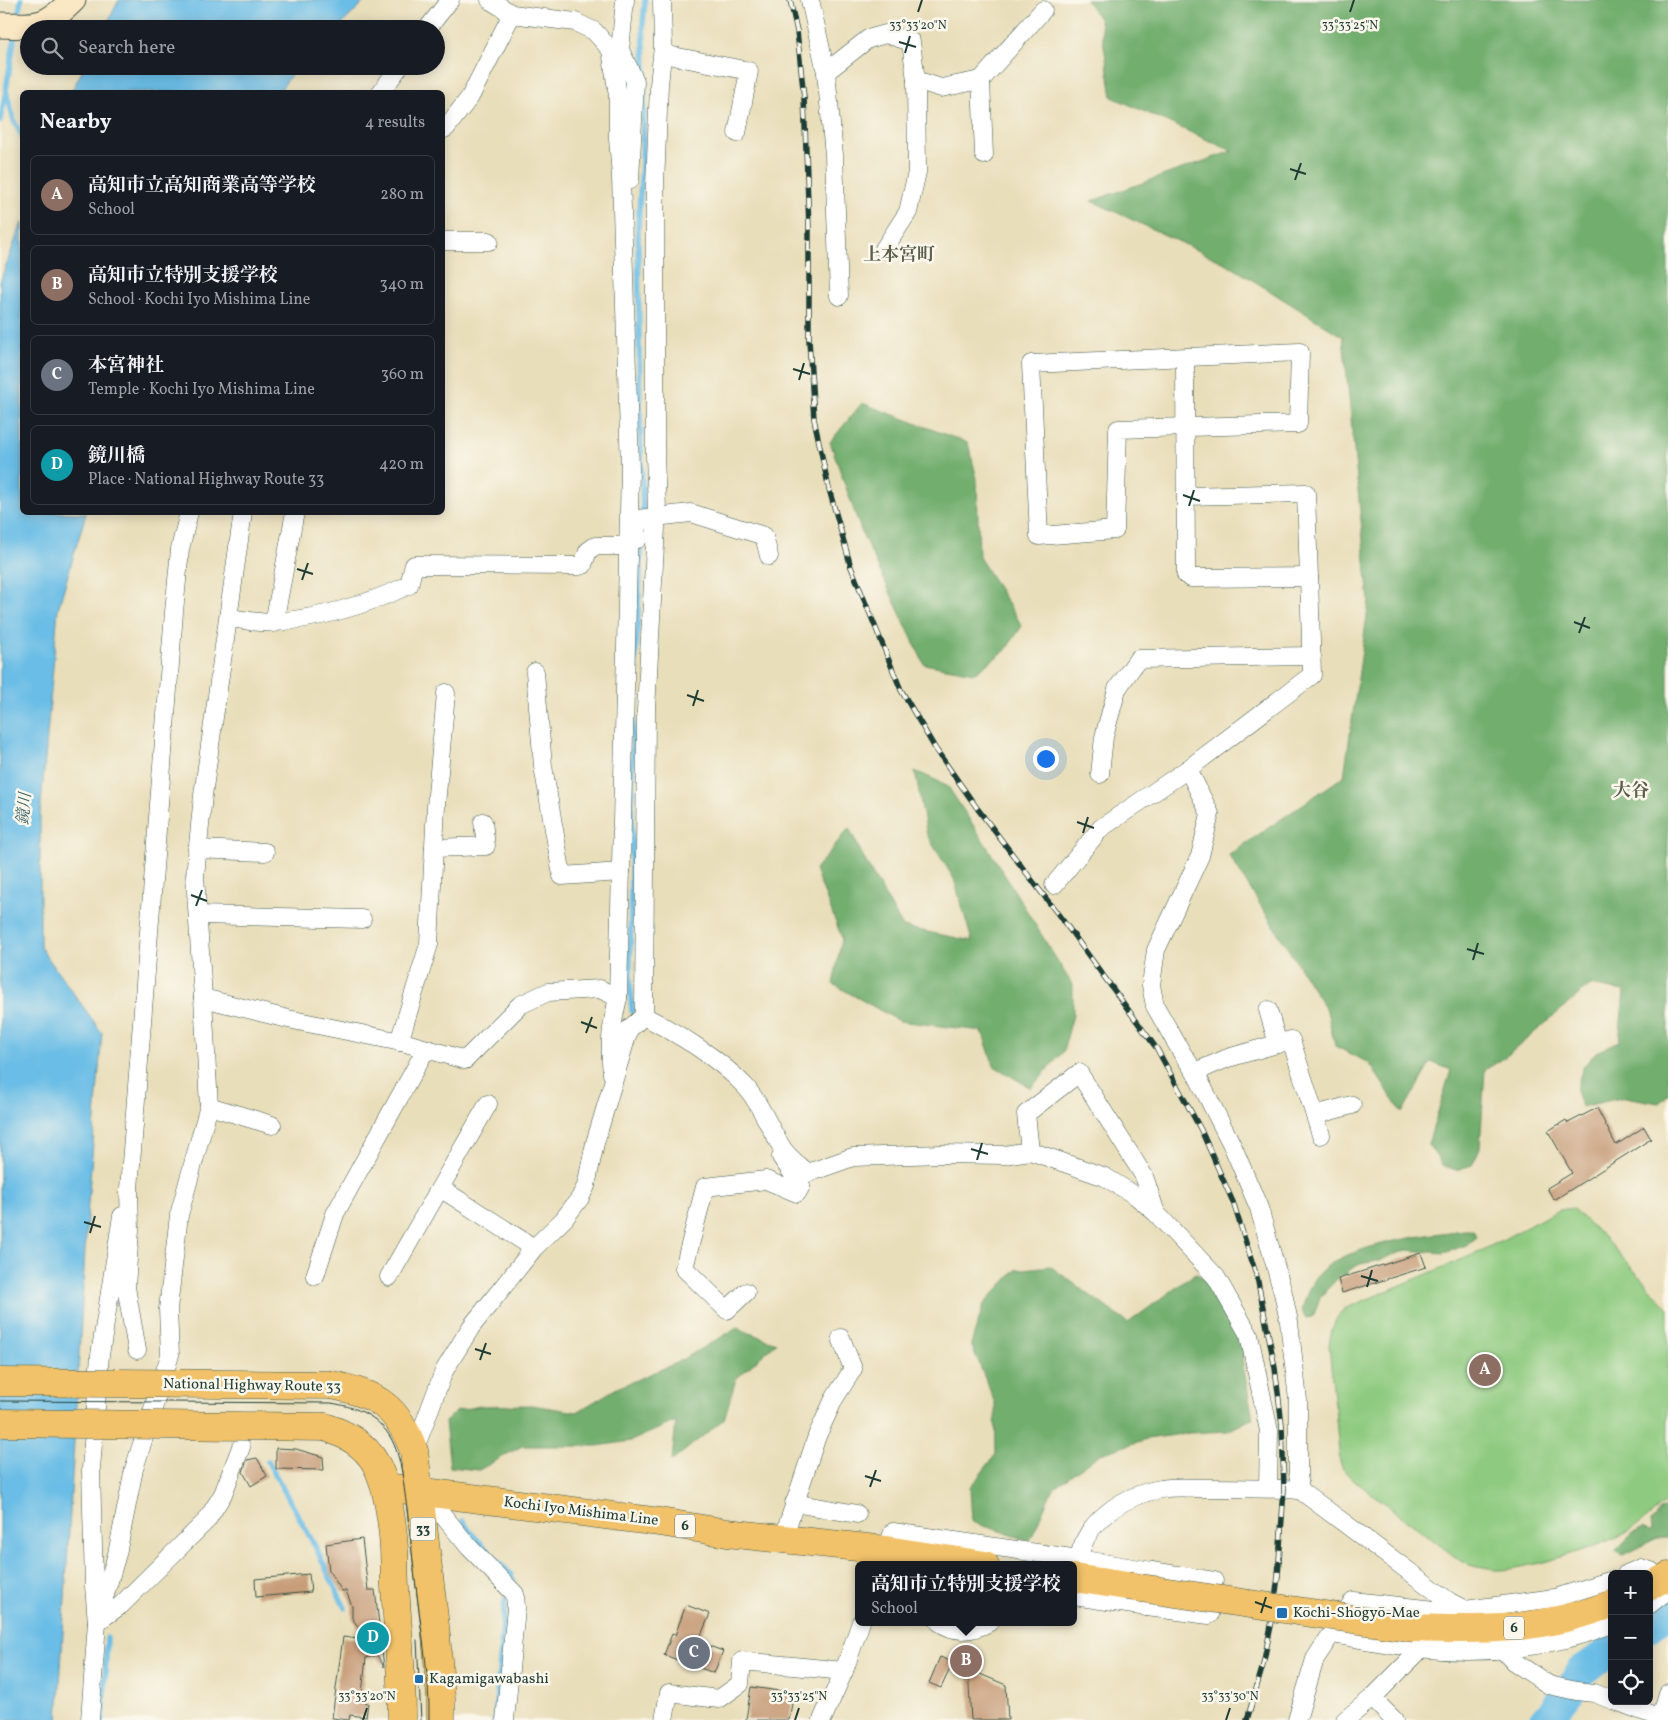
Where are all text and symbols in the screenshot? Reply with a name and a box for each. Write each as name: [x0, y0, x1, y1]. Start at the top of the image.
text: 33°33'20"N: [889, 18, 947, 34]
text: 33°33'25"N: [1322, 18, 1378, 34]
search box: [20, 20, 445, 75]
icon: search: [38, 34, 66, 62]
text: Search here: [78, 35, 175, 61]
text: Nearby: [40, 108, 111, 137]
text: 4 results: [365, 112, 425, 134]
text: 高知市立高知商業高等学校: [88, 173, 316, 199]
text: A: [51, 184, 63, 206]
text: 280 m: [380, 184, 424, 206]
text: School: [88, 199, 135, 221]
district label: 上本宮町: [863, 243, 935, 268]
text: 高知市立特別支援学校: [88, 263, 278, 289]
text: B: [52, 274, 62, 296]
text: 340 m: [380, 274, 424, 296]
text: School · Kochi Iyo Mishima Line: [88, 289, 310, 311]
text: 本宮神社: [88, 353, 164, 379]
text: C: [52, 364, 62, 386]
text: 360 m: [381, 364, 424, 386]
text: Temple · Kochi Iyo Mishima Line: [88, 379, 315, 401]
text: 鏡川橋: [88, 443, 145, 469]
text: D: [51, 454, 63, 476]
text: 420 m: [379, 454, 424, 476]
text: Place · National Highway Route 33: [88, 469, 324, 491]
your location: [1033, 746, 1059, 772]
district label: 大谷: [1613, 779, 1649, 804]
water label: 鏡川: [13, 790, 38, 826]
pin: A: [1469, 1351, 1501, 1389]
street label: National Highway Route 33: [163, 1374, 341, 1398]
street label: Kochi Iyo Mishima Line: [502, 1492, 660, 1532]
road number: 6: [675, 1514, 695, 1538]
road number: 33: [410, 1518, 436, 1540]
popup: [855, 1561, 1077, 1626]
map controls: [1608, 1570, 1653, 1705]
button: +: [1608, 1570, 1653, 1615]
text: 高知市立特別支援学校: [871, 1572, 1061, 1598]
text: School: [871, 1598, 918, 1620]
place label: Kōchi-Shōgyō-Mae: [1293, 1603, 1420, 1624]
marker: Kōchi-Shōgyō-Mae: [1275, 1606, 1289, 1620]
button: −: [1608, 1615, 1653, 1660]
road number: 6: [1504, 1616, 1524, 1640]
pin: D: [357, 1619, 389, 1657]
pin: C: [678, 1634, 710, 1672]
pin: B: [950, 1642, 982, 1680]
button: locate: [1608, 1660, 1653, 1705]
place label: Kagamigawabashi: [429, 1669, 549, 1690]
marker: Kagamigawabashi: [413, 1673, 425, 1685]
text: 33°33'20"N: [338, 1689, 396, 1705]
text: 33°33'25"N: [771, 1689, 827, 1705]
text: 33°33'30"N: [1201, 1689, 1259, 1705]

